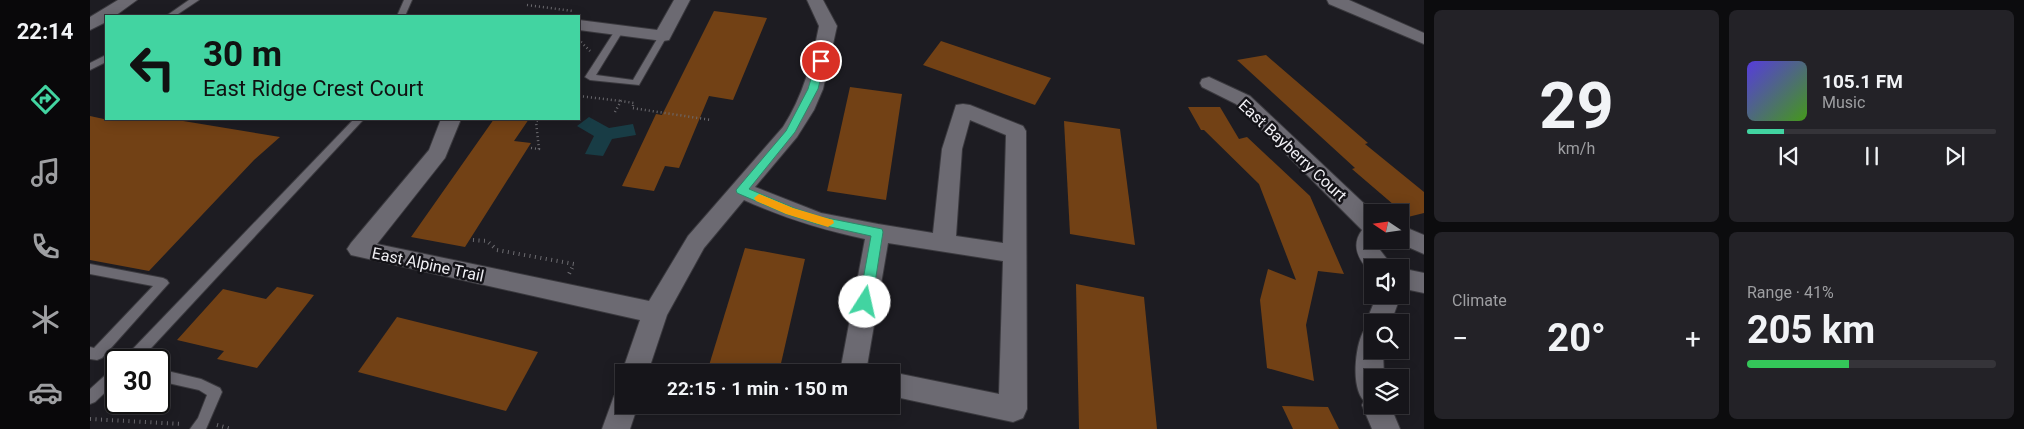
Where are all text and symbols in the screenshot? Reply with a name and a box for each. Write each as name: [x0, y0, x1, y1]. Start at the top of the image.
text: 22:14: [17, 19, 73, 44]
text: 30 m: [203, 34, 282, 75]
icon: left: [120, 35, 185, 100]
pin: [800, 40, 842, 82]
icon: arrive: [807, 47, 835, 75]
text: 29: [1539, 68, 1614, 144]
text: 105.1 FM: [1822, 70, 1903, 93]
text: East Ridge Crest Court: [203, 76, 424, 101]
icon: directions: [28, 82, 63, 117]
text: Music: [1822, 93, 1865, 112]
street label: East Bayberry Court: [1235, 95, 1351, 205]
text: km/h: [1558, 139, 1595, 158]
icon: previous: [1775, 142, 1803, 170]
icon: pause: [1858, 142, 1886, 170]
icon: next: [1941, 142, 1969, 170]
icon: music: [28, 155, 63, 190]
north arrow: [1364, 204, 1409, 249]
map controls: [1364, 204, 1409, 414]
icon: phone: [28, 229, 63, 264]
street label: East Alpine Trail: [370, 243, 486, 286]
button: sound: [1364, 259, 1409, 304]
position arrow: [838, 275, 890, 327]
text: Range · 41%: [1747, 283, 1834, 302]
text: Climate: [1452, 291, 1507, 310]
icon: climate: [28, 302, 63, 337]
text: 205 km: [1747, 308, 1875, 352]
button: search: [1364, 314, 1409, 359]
text: 20°: [1547, 316, 1606, 360]
text: −: [1452, 322, 1468, 355]
text: +: [1685, 322, 1701, 355]
speed limit sign: 30: [105, 349, 170, 414]
button: layers: [1364, 369, 1409, 414]
icon: car: [28, 375, 63, 410]
text: 22:15 · 1 min · 150 m: [667, 377, 848, 400]

